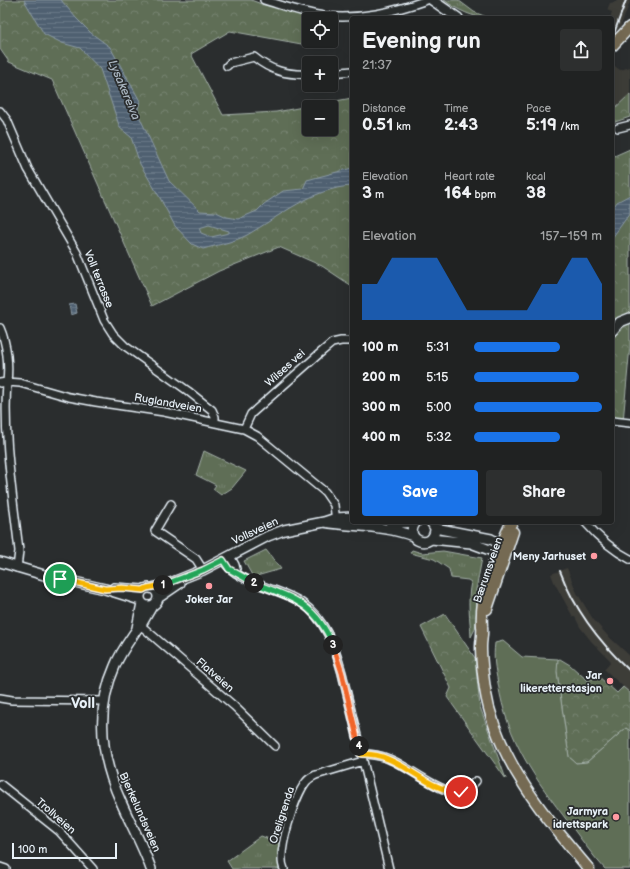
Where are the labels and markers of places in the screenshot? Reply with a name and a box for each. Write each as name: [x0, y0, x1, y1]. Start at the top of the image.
place label: Meny Jarhuset: [513, 550, 586, 563]
marker: Meny Jarhuset: [589, 551, 599, 561]
pin: [43, 562, 77, 596]
pin: 2: [244, 573, 264, 593]
pin: 1: [153, 575, 173, 595]
marker: Joker Jar: [204, 581, 214, 591]
place label: Joker Jar: [185, 593, 233, 606]
pin: 3: [323, 635, 343, 655]
place label: Jar likeretterstasjon: [520, 669, 603, 695]
marker: Jar likeretterstasjon: [605, 676, 615, 686]
pin: 4: [349, 736, 369, 756]
pin: [444, 775, 478, 809]
place label: Jarmyra idrettspark: [553, 805, 608, 831]
marker: Jarmyra idrettspark: [611, 812, 621, 822]

